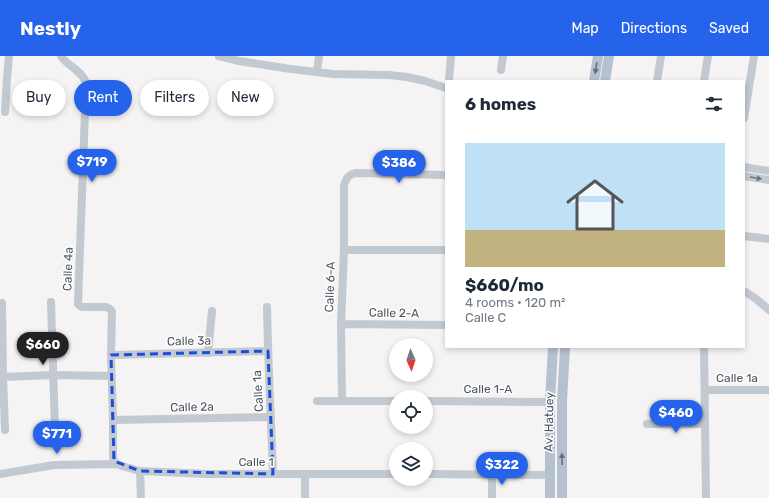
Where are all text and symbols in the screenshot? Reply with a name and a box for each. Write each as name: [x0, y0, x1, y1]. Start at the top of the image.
text: Nestly: [20, 17, 81, 40]
text: Map: [572, 20, 599, 37]
text: Directions: [621, 20, 687, 37]
text: Saved: [709, 20, 749, 37]
one-way arrow: [593, 62, 599, 75]
chip: Buy: [12, 80, 66, 116]
chip: Rent: [74, 80, 132, 116]
chip: Filters: [140, 80, 209, 116]
chip: New: [217, 80, 274, 116]
icon: filters: [703, 93, 725, 115]
text: 6 homes: [465, 94, 536, 114]
pin: $719: [68, 149, 116, 183]
pin: $386: [375, 150, 423, 184]
text: $719: [77, 154, 107, 169]
text: $386: [382, 155, 416, 170]
icon: home: [559, 169, 631, 241]
one-way arrow: [750, 175, 763, 181]
street label: Calle 4a: [60, 247, 76, 291]
street label: Calle 6-A: [322, 261, 338, 313]
text: $660/mo: [465, 275, 544, 295]
text: 4 rooms · 120 m²: [465, 295, 565, 310]
street label: Calle 2-A: [369, 306, 419, 320]
text: Calle C: [465, 310, 506, 325]
pin: $660: [19, 332, 67, 366]
street label: Calle 3a: [167, 334, 211, 348]
text: $660: [26, 337, 60, 352]
north arrow: [389, 338, 433, 382]
map controls: [389, 338, 433, 486]
street label: Calle 1a: [250, 370, 266, 412]
street label: Calle 1a: [716, 371, 758, 385]
street label: Calle 1-A: [464, 382, 512, 396]
button: locate: [389, 390, 433, 434]
street label: Av. Hatuey: [541, 392, 557, 452]
street label: Calle 2a: [170, 400, 214, 414]
pin: $460: [652, 400, 700, 434]
text: $460: [659, 405, 693, 420]
pin: $771: [33, 421, 81, 455]
text: $771: [42, 426, 72, 441]
button: layers: [389, 442, 433, 486]
pin: $322: [478, 452, 526, 486]
one-way arrow: [559, 452, 565, 465]
street label: Calle 1: [238, 455, 274, 469]
text: $322: [485, 457, 519, 472]

